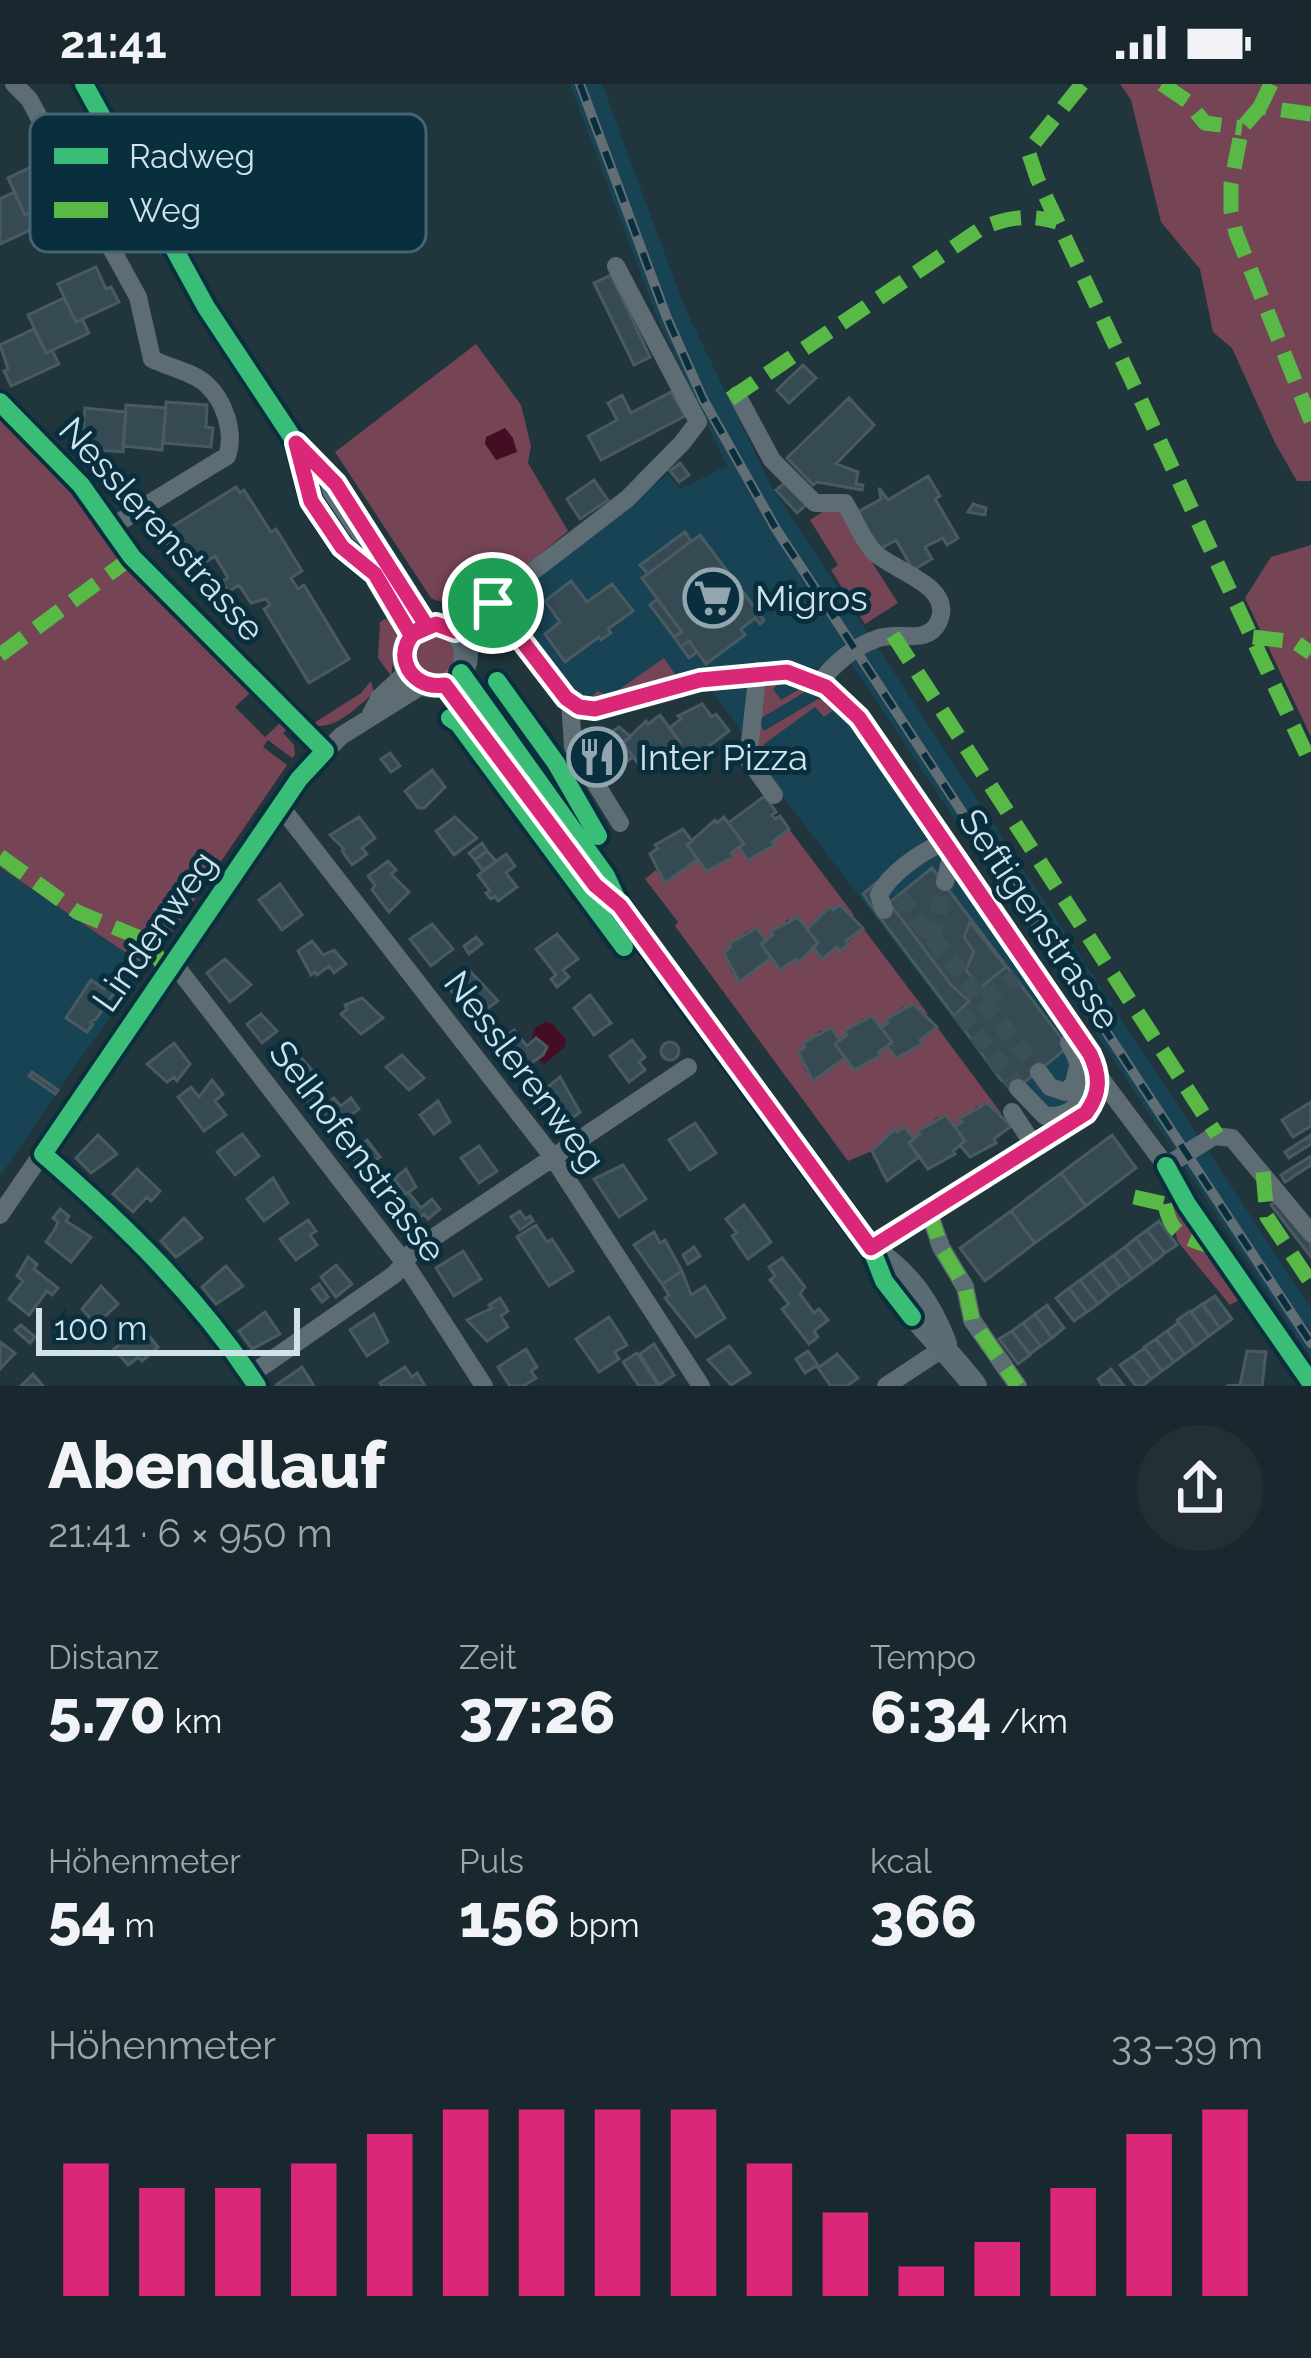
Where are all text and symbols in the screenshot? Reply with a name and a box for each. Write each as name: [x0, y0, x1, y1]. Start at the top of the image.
text: 21:41: [60, 16, 167, 69]
legend: [30, 114, 426, 252]
text: Radweg: [129, 137, 255, 176]
text: Weg: [129, 191, 201, 230]
street label: Nesslerenstrasse: [51, 409, 273, 649]
pin: [442, 552, 544, 654]
supermarket icon: Migros: [682, 567, 744, 629]
icon: arrive: [460, 570, 526, 636]
place label: Migros: [755, 577, 868, 619]
restaurant icon: Inter Pizza: [566, 726, 628, 788]
place label: Inter Pizza: [639, 736, 808, 778]
street label: Seftigenstrasse: [951, 801, 1129, 1037]
street label: Lindenweg: [83, 843, 225, 1019]
street label: Nesslerenweg: [436, 962, 614, 1180]
street label: Selhofenstrasse: [261, 1032, 455, 1270]
scale bar: [36, 1302, 300, 1355]
text: 100 m: [54, 1309, 147, 1348]
button: share: [1137, 1425, 1263, 1551]
text: Abendlauf: [48, 1426, 385, 1503]
text: 21:41 · 6 × 950 m: [48, 1510, 333, 1556]
text: Distanz: [48, 1638, 159, 1677]
text: Zeit: [459, 1638, 517, 1677]
text: Tempo: [870, 1638, 976, 1677]
text: 5.70: [48, 1677, 166, 1747]
text: 37:26: [459, 1677, 615, 1747]
text: 6:34: [870, 1677, 992, 1747]
text: km: [166, 1702, 222, 1741]
text: /km: [992, 1702, 1068, 1741]
text: Höhenmeter: [48, 1842, 241, 1881]
text: Puls: [459, 1842, 524, 1881]
text: kcal: [870, 1842, 932, 1881]
text: 54: [48, 1881, 116, 1951]
text: 156: [459, 1881, 560, 1951]
text: 366: [870, 1881, 977, 1951]
text: m: [116, 1906, 155, 1945]
text: bpm: [560, 1906, 640, 1945]
text: Höhenmeter: [48, 2022, 276, 2068]
text: 33–39 m: [1111, 2022, 1263, 2068]

